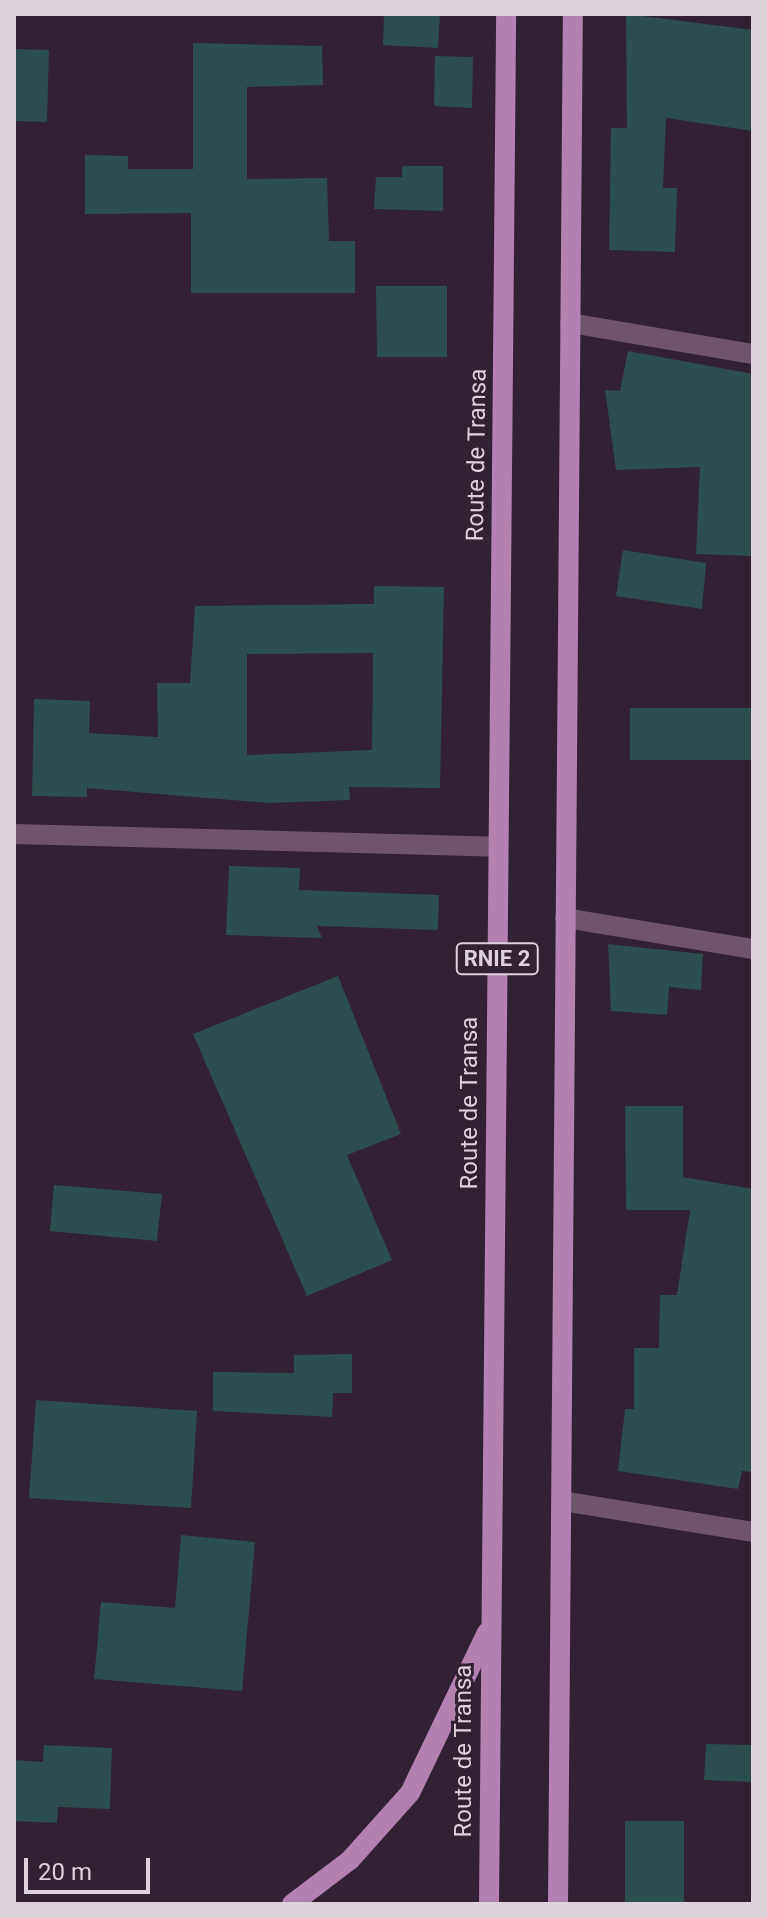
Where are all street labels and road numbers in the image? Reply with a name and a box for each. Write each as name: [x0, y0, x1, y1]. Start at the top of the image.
street label: Route de Transa: [461, 368, 493, 542]
road number: RNIE 2: [455, 941, 539, 977]
street label: Route de Transa: [456, 1016, 484, 1190]
street label: Route de Transa: [450, 1664, 478, 1838]

